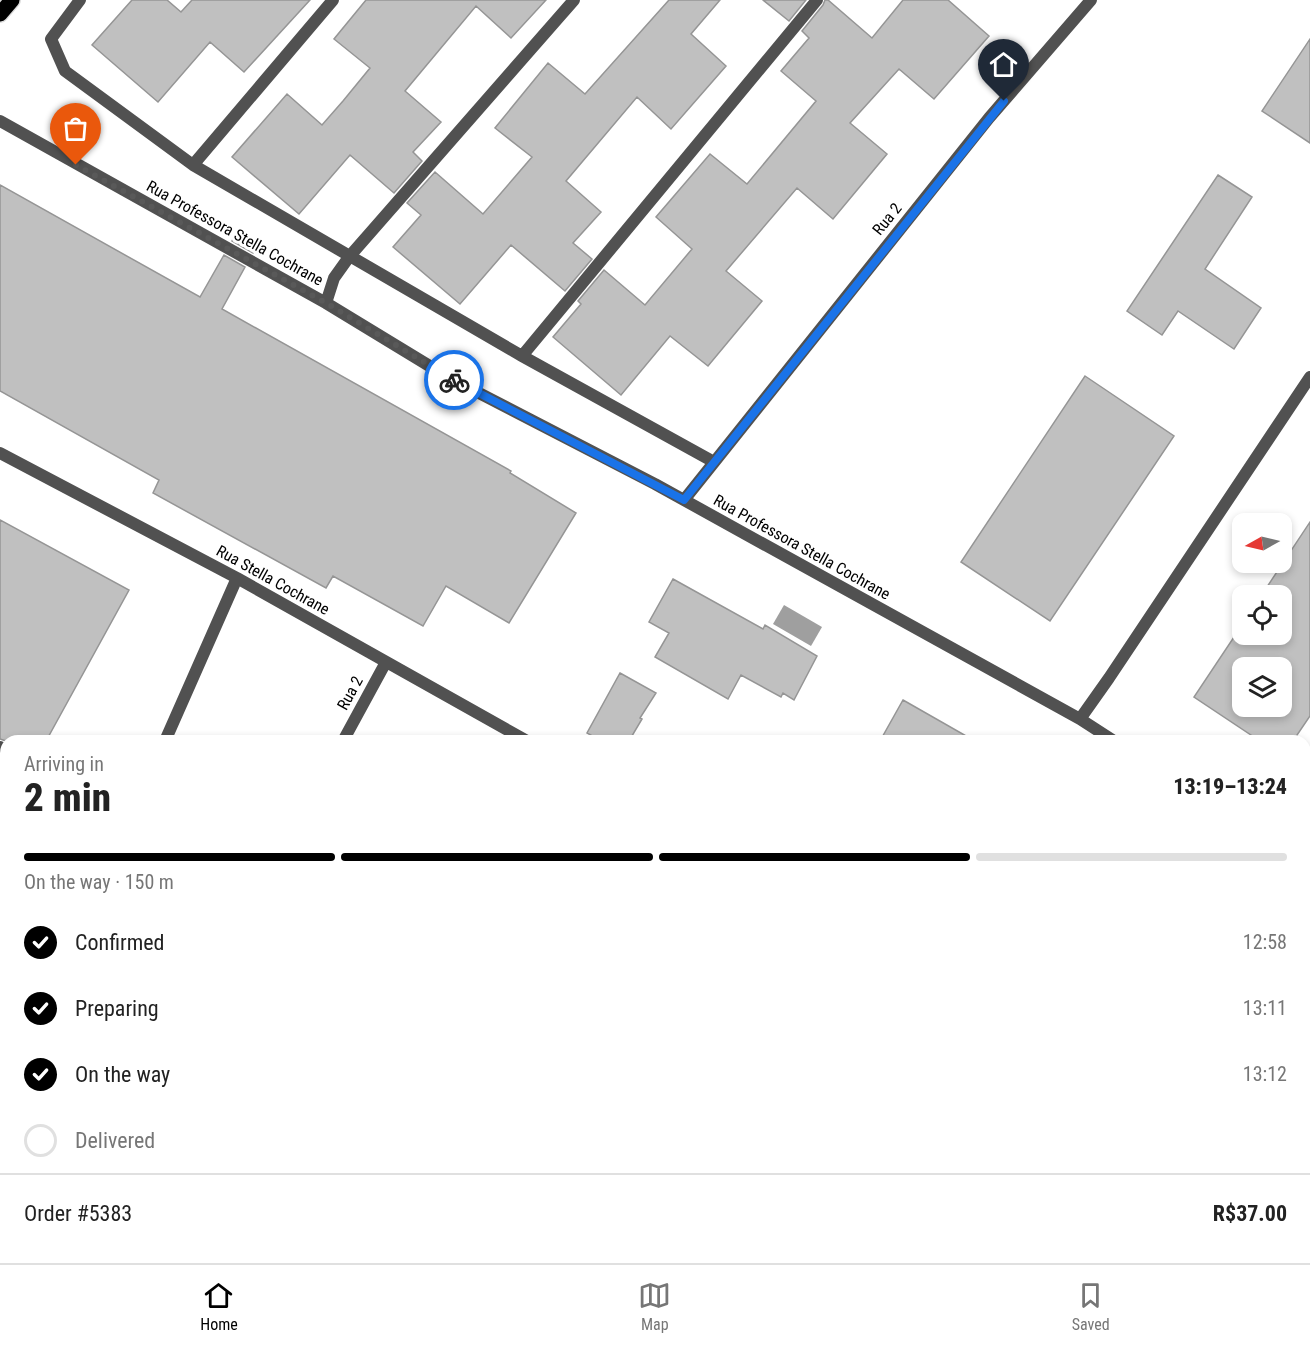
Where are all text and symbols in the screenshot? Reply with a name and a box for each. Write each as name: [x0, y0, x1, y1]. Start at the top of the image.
pin: [978, 39, 1029, 101]
icon: home: [987, 48, 1020, 81]
pin: [50, 103, 101, 165]
icon: bag: [59, 112, 92, 145]
street label: Rua Professora Stella Cochrane: [143, 176, 327, 290]
street label: Rua 2: [868, 199, 906, 239]
courier: [424, 350, 484, 410]
icon: bike: [438, 364, 471, 397]
street label: Rua Professora Stella Cochrane: [710, 490, 894, 604]
north arrow: [1232, 513, 1292, 573]
map controls: [1232, 513, 1292, 717]
street label: Rua Stella Cochrane: [213, 541, 333, 619]
button: locate: [1232, 585, 1292, 645]
button: layers: [1232, 657, 1292, 717]
street label: Rua 2: [333, 673, 367, 713]
text: Arriving in: [24, 752, 104, 776]
text: 13:19–13:24: [1173, 774, 1287, 799]
text: 2 min: [24, 775, 111, 821]
text: On the way · 150 m: [24, 870, 174, 894]
icon: check: [24, 926, 57, 959]
text: Confirmed: [75, 930, 164, 955]
text: 12:58: [1243, 930, 1287, 954]
icon: check: [24, 992, 57, 1025]
text: Preparing: [75, 996, 159, 1021]
text: 13:11: [1243, 996, 1287, 1020]
icon: check: [24, 1058, 57, 1091]
text: On the way: [75, 1062, 170, 1087]
text: 13:12: [1243, 1062, 1287, 1086]
text: Delivered: [75, 1128, 155, 1153]
text: Order #5383: [24, 1201, 132, 1226]
text: R$37.00: [1213, 1201, 1287, 1226]
tab: Home: [200, 1279, 238, 1334]
tab: Map: [638, 1279, 671, 1334]
tab: Saved: [1072, 1279, 1110, 1334]

